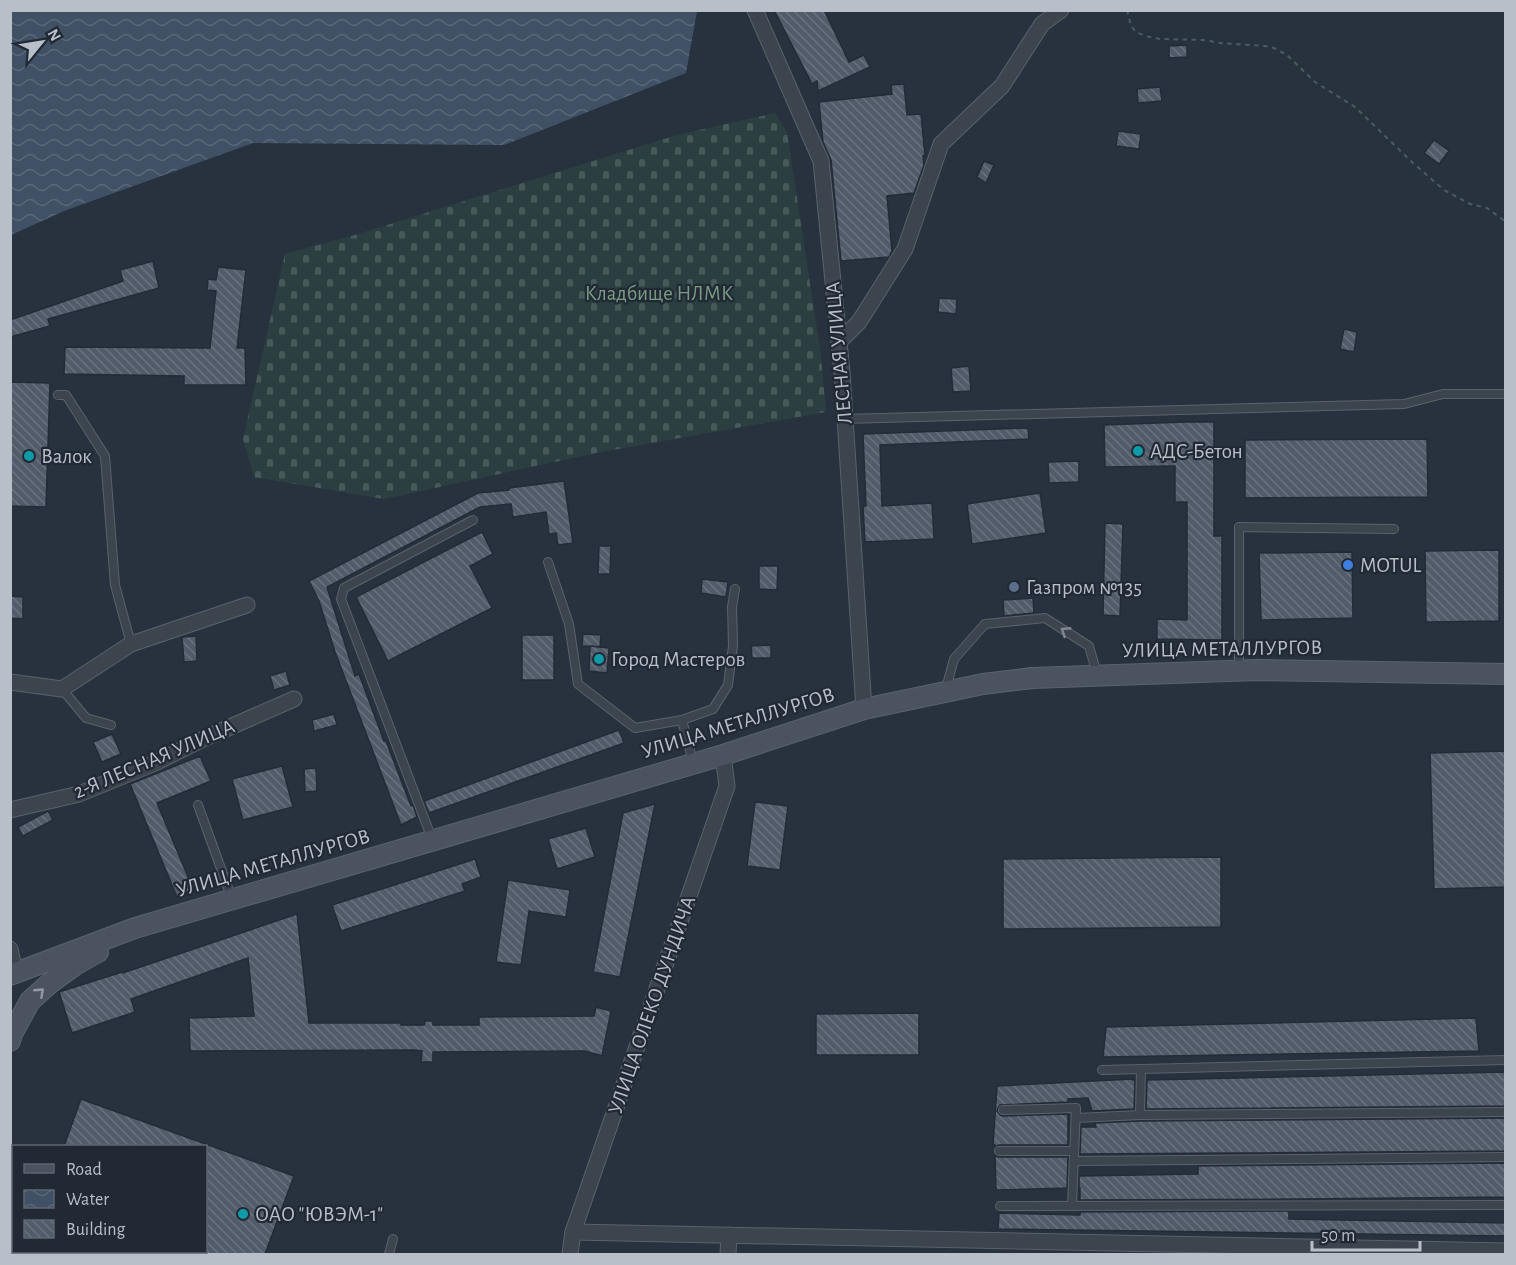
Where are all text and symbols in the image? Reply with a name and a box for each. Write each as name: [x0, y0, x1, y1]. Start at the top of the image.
north arrow: [12, 12, 72, 72]
text: N: [44, 26, 64, 44]
street label: ЛЕСНАЯ УЛИЦА: [822, 281, 856, 425]
park label: Кладбище НЛМК: [585, 283, 733, 304]
place label: АДС-Бетон: [1150, 441, 1243, 462]
marker: АДС-Бетон: [1131, 444, 1145, 458]
place label: Валок: [41, 446, 92, 467]
marker: Валок: [22, 449, 36, 463]
place label: MOTUL: [1360, 555, 1421, 576]
marker: MOTUL: [1341, 558, 1355, 572]
place label: Газпром №135: [1026, 577, 1142, 598]
marker: Газпром №135: [1007, 580, 1021, 594]
one-way arrow: [1061, 627, 1071, 639]
street label: УЛИЦА МЕТАЛЛУРГОВ: [1122, 637, 1322, 661]
place label: Город Мастеров: [611, 649, 745, 670]
marker: Город Мастеров: [592, 652, 606, 666]
street label: УЛИЦА МЕТАЛЛУРГОВ: [639, 684, 837, 762]
street label: 2-Я ЛЕСНАЯ УЛИЦА: [70, 716, 238, 802]
street label: УЛИЦА МЕТАЛЛУРГОВ: [174, 825, 372, 901]
street label: УЛИЦА ОЛЕКО ДУНДИЧА: [605, 893, 699, 1117]
one-way arrow: [33, 988, 44, 999]
legend: [12, 1145, 207, 1253]
text: Road: [66, 1161, 102, 1179]
text: Water: [66, 1191, 109, 1209]
place label: ОАО "ЮВЭМ-1": [255, 1204, 383, 1225]
marker: ОАО "ЮВЭМ-1": [236, 1207, 250, 1221]
scale bar: [1312, 1214, 1420, 1252]
text: Building: [66, 1221, 126, 1239]
text: 50 m: [1321, 1227, 1355, 1245]

